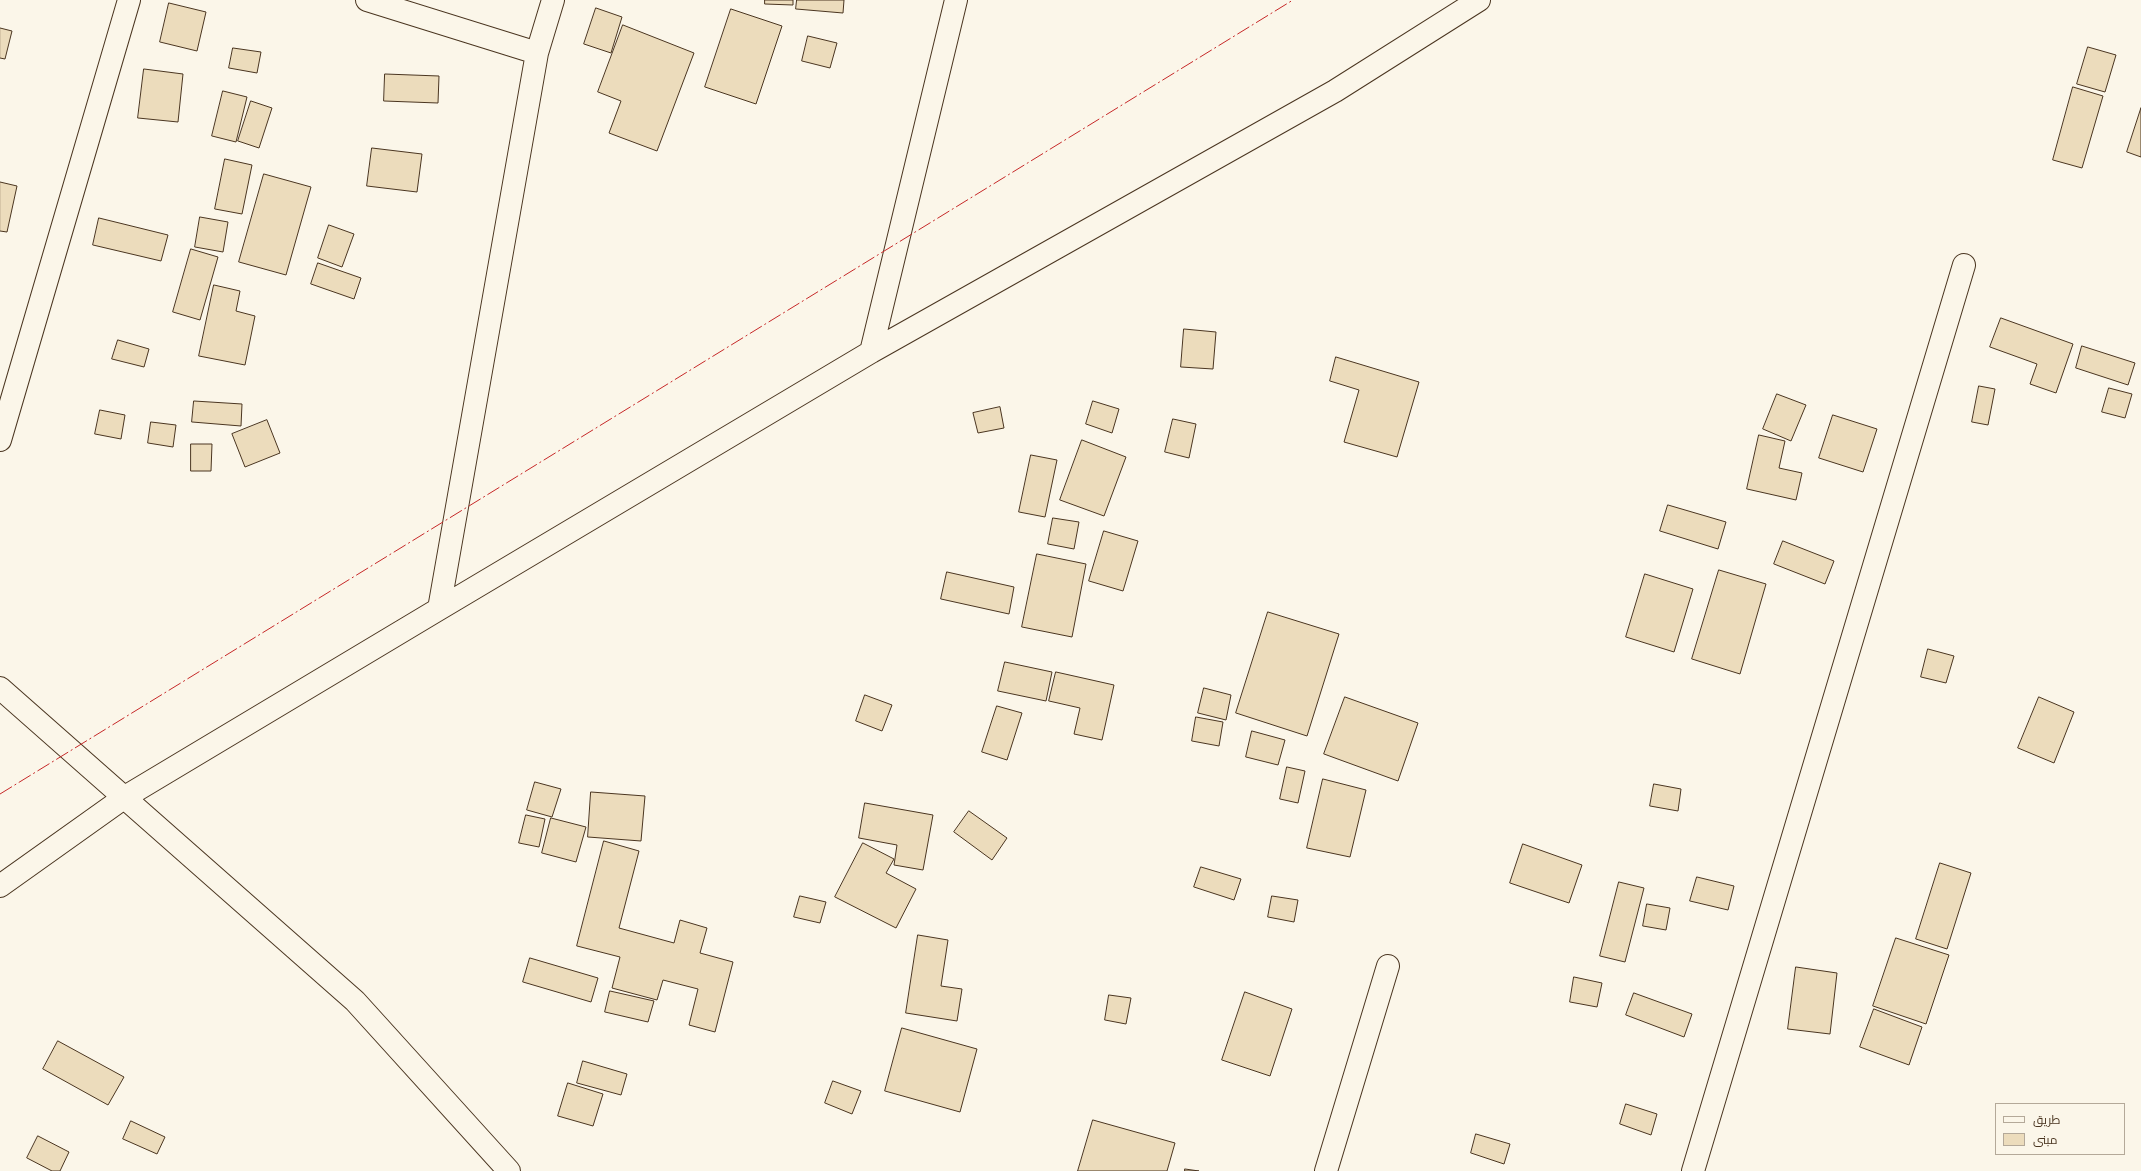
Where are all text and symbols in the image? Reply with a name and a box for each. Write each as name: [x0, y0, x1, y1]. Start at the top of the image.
legend: [1995, 1103, 2125, 1155]
text: طريق: [2033, 1113, 2060, 1129]
text: مبنى: [2033, 1133, 2058, 1149]

